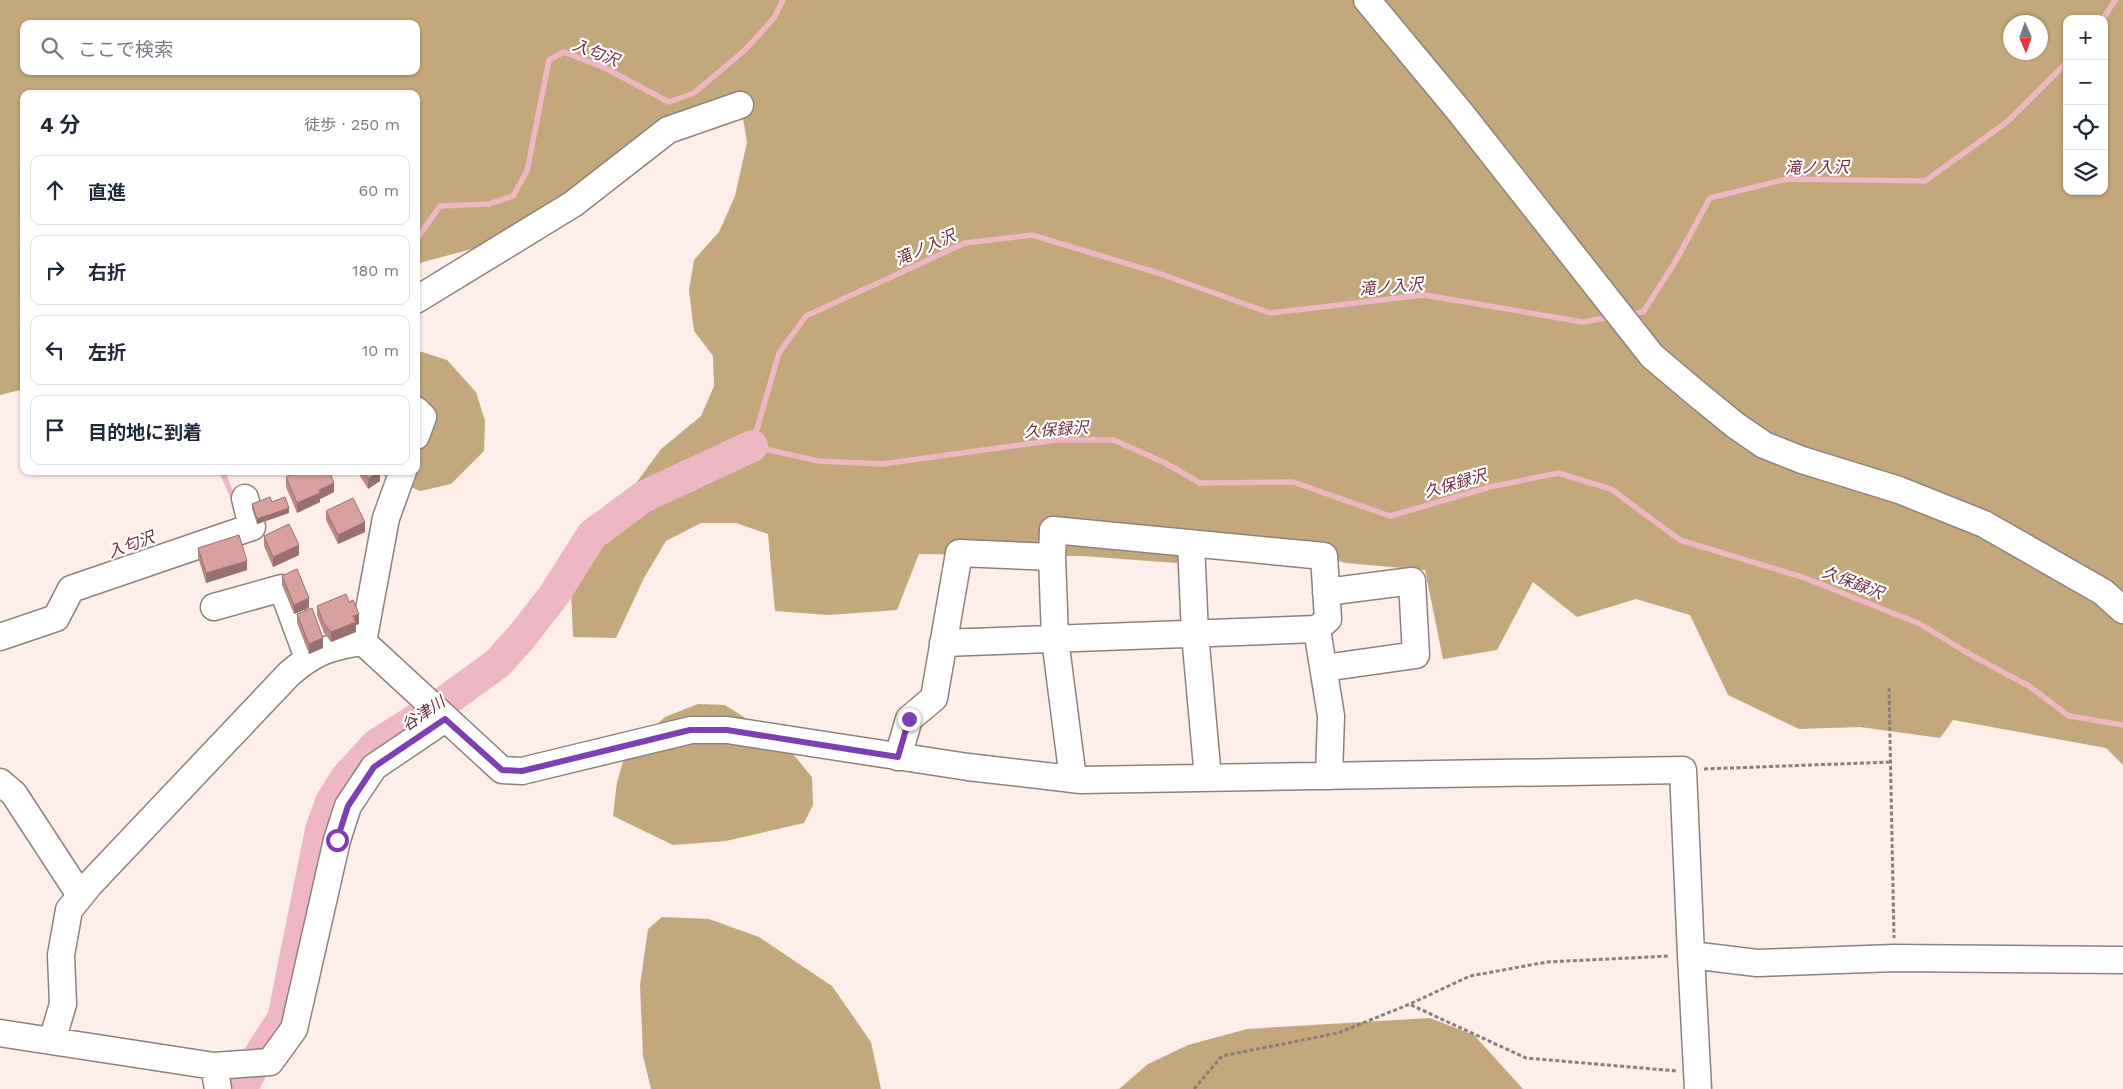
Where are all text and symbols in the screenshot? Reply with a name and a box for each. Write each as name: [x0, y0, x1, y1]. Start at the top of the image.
north arrow: [2003, 15, 2048, 60]
map controls: [2063, 15, 2108, 195]
button: +: [2063, 15, 2108, 60]
search box: [20, 20, 420, 75]
icon: search: [38, 34, 66, 62]
water label: 入匂沢: [570, 35, 623, 71]
text: ここで検索: [78, 38, 173, 61]
button: −: [2063, 60, 2108, 105]
button: locate: [2063, 105, 2108, 150]
text: 4 分: [40, 112, 81, 137]
text: 徒歩 · 250 m: [304, 115, 400, 134]
button: layers: [2063, 150, 2108, 195]
water label: 滝ノ入沢: [1785, 157, 1851, 178]
icon: ahead: [41, 176, 69, 204]
text: 直進: [88, 181, 126, 204]
text: 60 m: [359, 181, 399, 200]
water label: 滝ノ入沢: [892, 225, 960, 269]
icon: right: [41, 256, 69, 284]
text: 右折: [88, 261, 126, 284]
text: 180 m: [352, 261, 399, 280]
water label: 滝ノ入沢: [1358, 274, 1426, 299]
icon: left: [41, 336, 69, 364]
text: 左折: [88, 341, 126, 364]
text: 10 m: [362, 341, 399, 360]
icon: arrive: [41, 416, 69, 444]
water label: 久保録沢: [1023, 418, 1091, 441]
text: 目的地に到着: [88, 421, 202, 444]
water label: 久保録沢: [1422, 465, 1490, 501]
water label: 入匂沢: [105, 527, 159, 562]
water label: 久保録沢: [1820, 562, 1888, 604]
water label: 谷津川: [398, 691, 450, 735]
route end: [898, 708, 921, 731]
route start: [326, 829, 349, 852]

